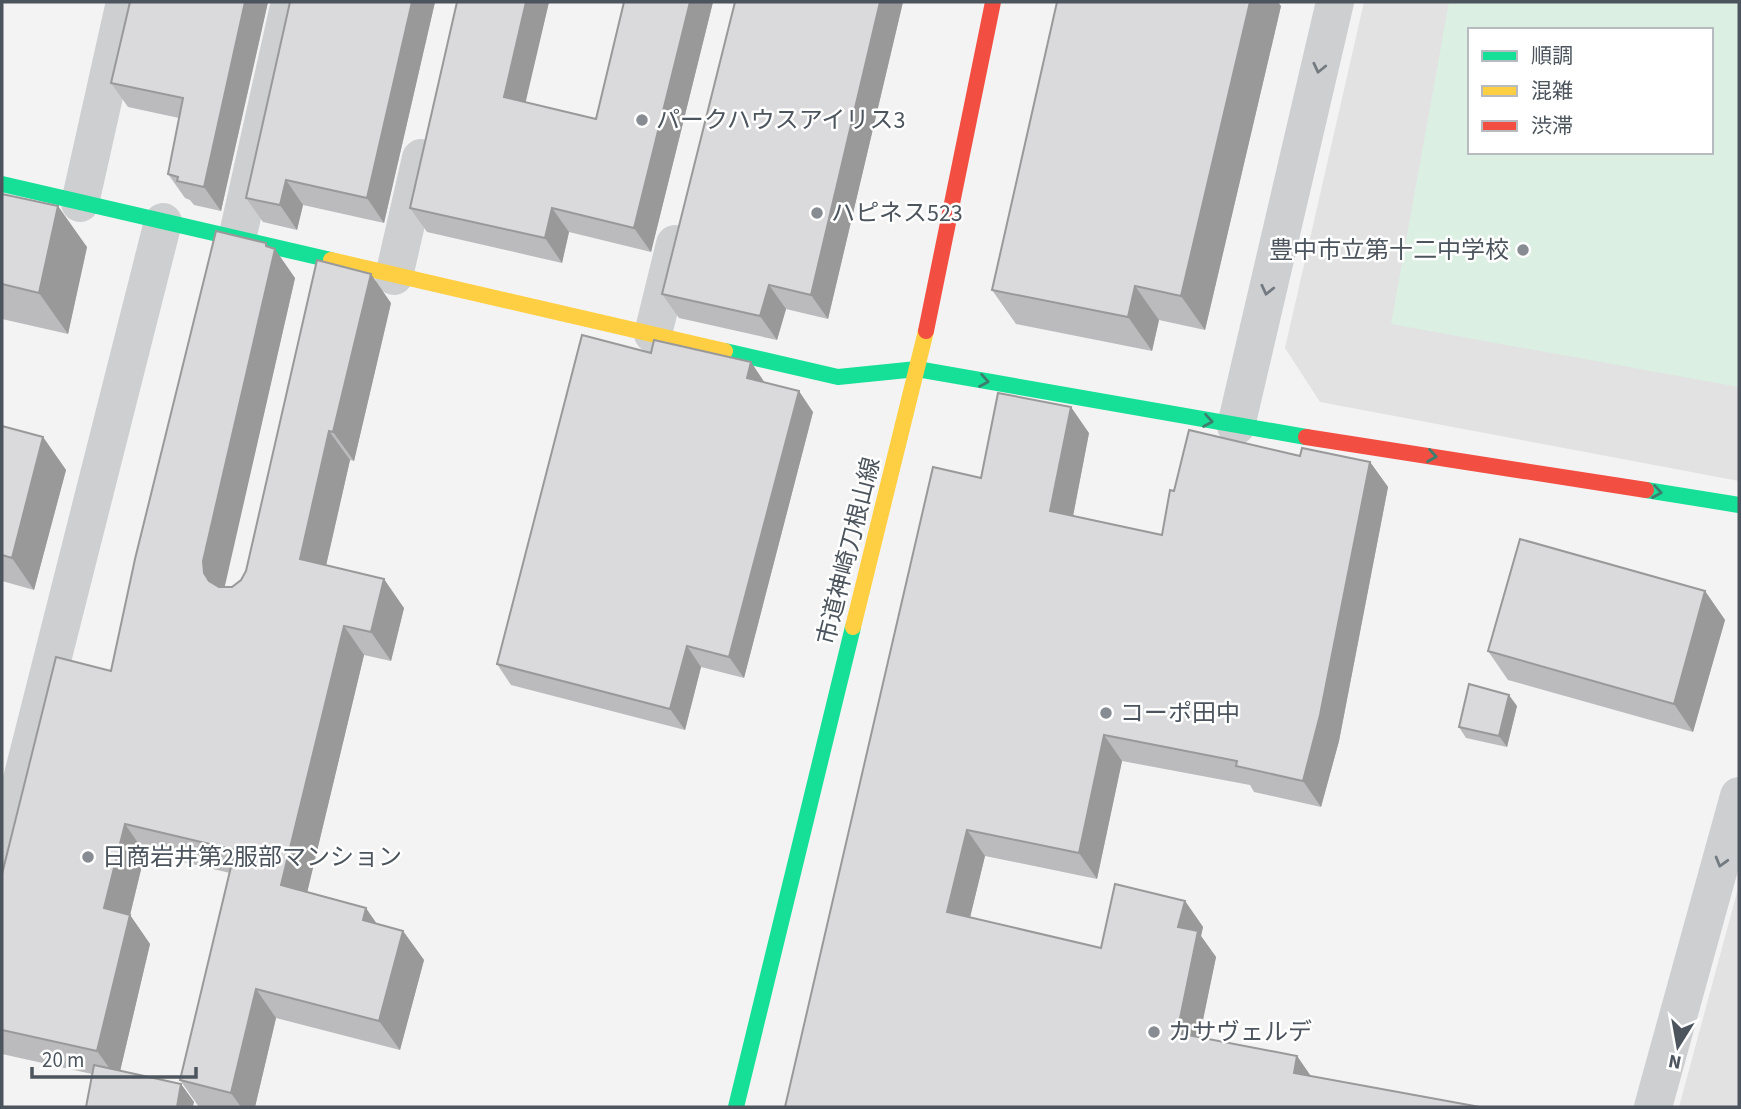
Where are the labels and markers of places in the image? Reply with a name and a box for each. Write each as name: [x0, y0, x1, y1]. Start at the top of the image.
place label: パークハウスアイリス3: [656, 103, 906, 138]
marker: パークハウスアイリス3: [634, 112, 650, 128]
place label: ハピネス523: [831, 196, 963, 231]
marker: ハピネス523: [809, 205, 825, 221]
place label: 豊中市立第十二中学校: [1269, 233, 1509, 268]
marker: 豊中市立第十二中学校: [1515, 242, 1531, 258]
place label: コーポ田中: [1120, 696, 1240, 731]
marker: コーポ田中: [1098, 705, 1114, 721]
place label: 日商岩井第2服部マンション: [102, 840, 402, 875]
marker: 日商岩井第2服部マンション: [80, 849, 96, 865]
place label: カサヴェルデ: [1168, 1015, 1312, 1050]
marker: カサヴェルデ: [1146, 1024, 1162, 1040]

